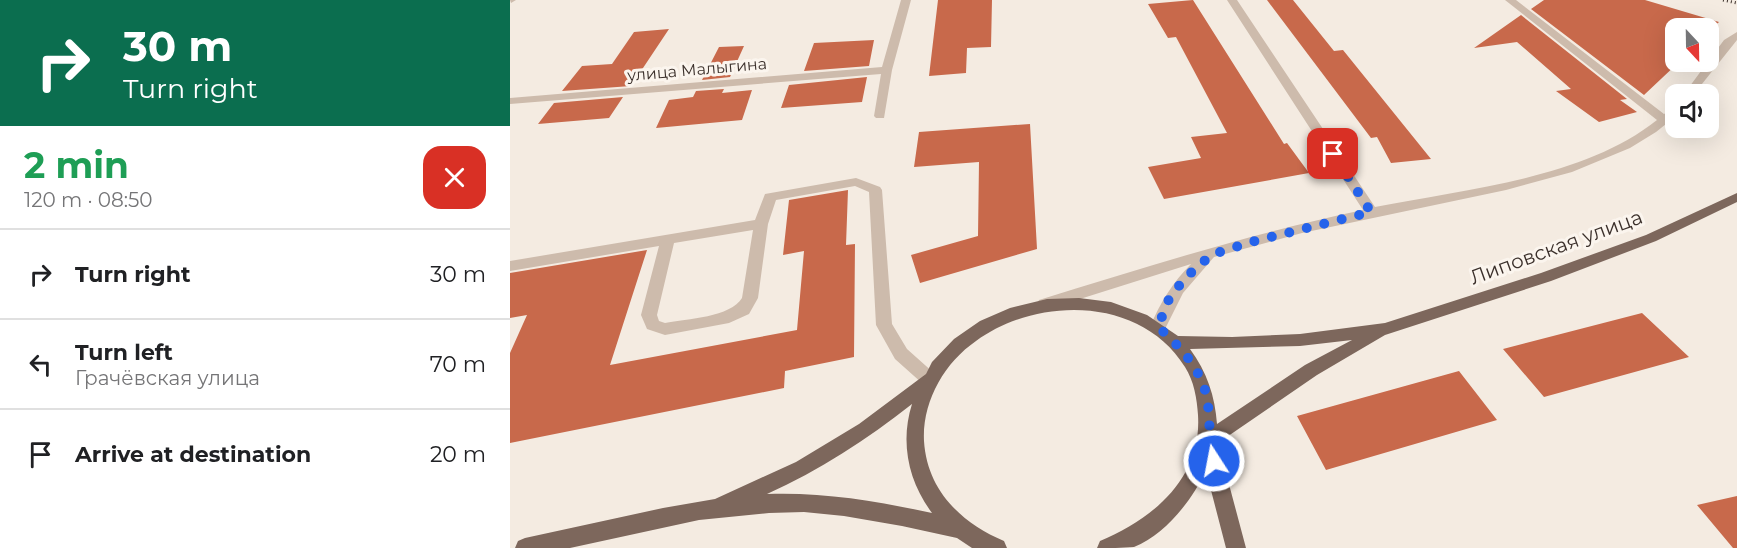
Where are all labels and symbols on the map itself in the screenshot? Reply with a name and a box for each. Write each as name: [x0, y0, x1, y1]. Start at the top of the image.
north arrow: [1665, 18, 1719, 72]
street label: улица Малыгина: [625, 54, 768, 85]
pin: [1307, 128, 1358, 179]
street label: Липовская улица: [1466, 205, 1646, 289]
position arrow: [1182, 429, 1246, 493]

